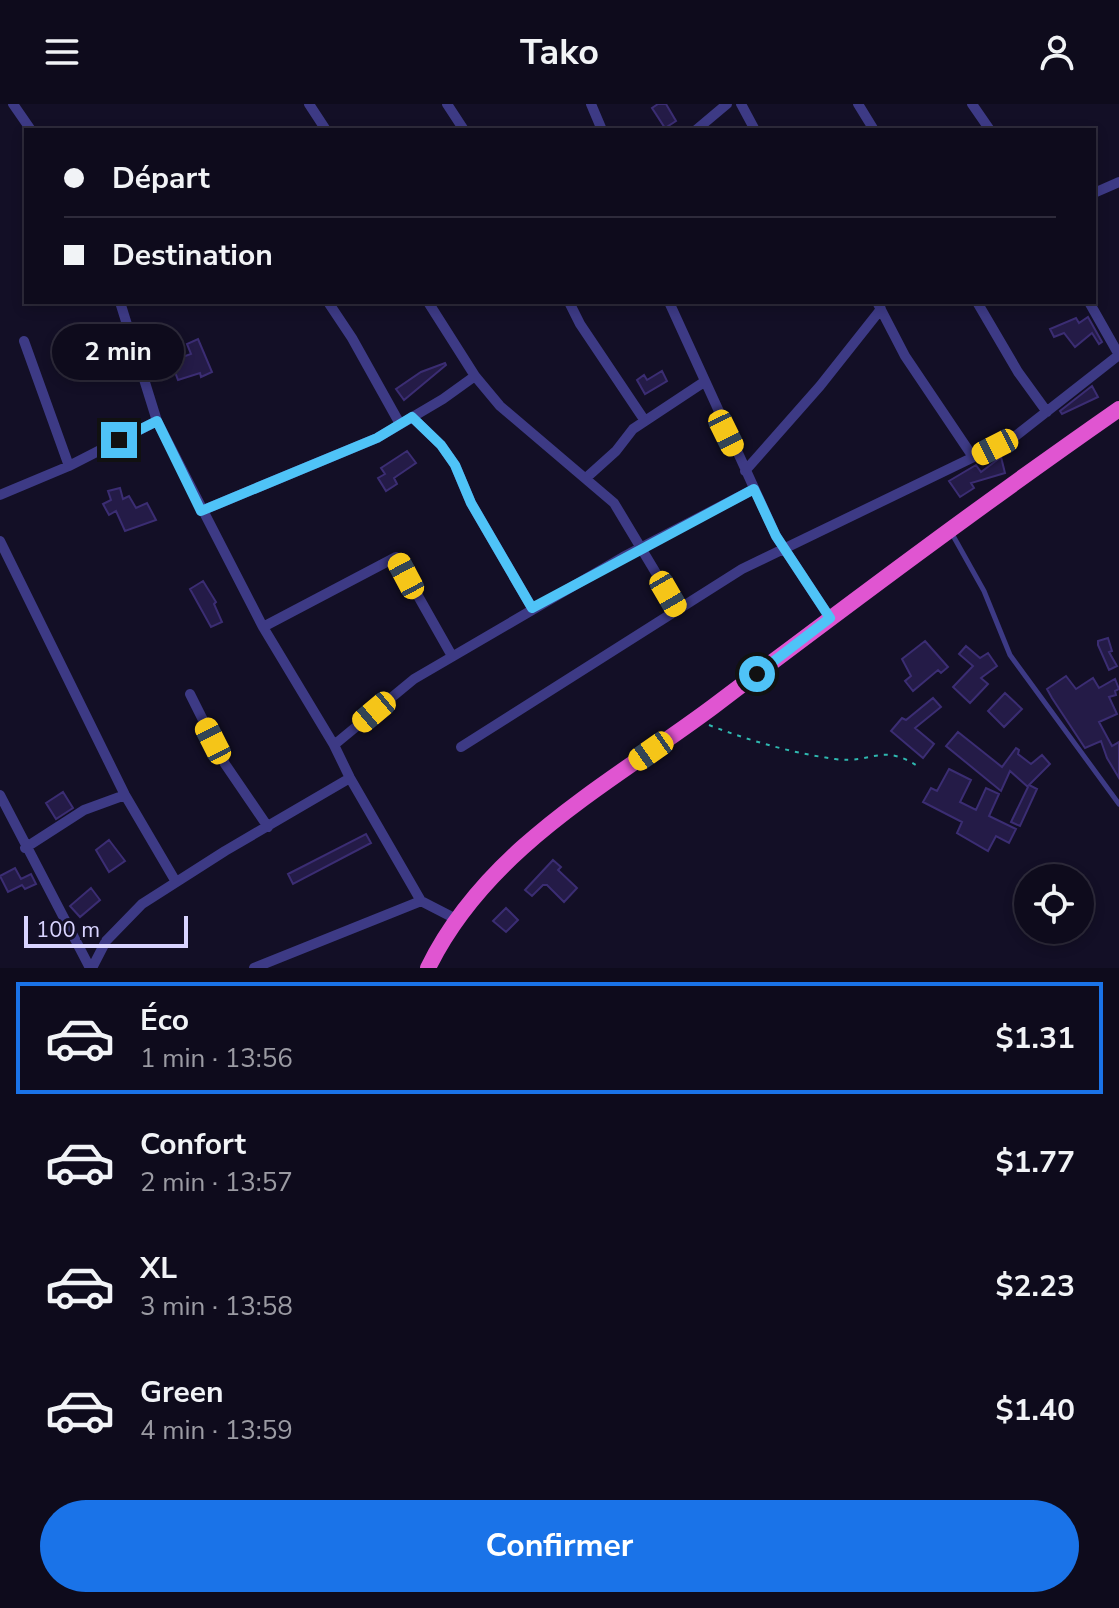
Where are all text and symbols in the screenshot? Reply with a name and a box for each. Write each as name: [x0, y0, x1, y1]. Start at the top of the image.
text: Tako: [520, 28, 599, 77]
icon: menu: [40, 30, 84, 74]
icon: person: [1035, 30, 1079, 74]
text: Départ: [112, 158, 210, 199]
text: Destination: [112, 235, 273, 276]
callout: 2 min: [53, 324, 185, 380]
text: 2 min: [84, 334, 152, 369]
car: [705, 406, 747, 460]
route end: [101, 422, 137, 458]
car: [968, 425, 1022, 469]
car: [384, 549, 428, 603]
car: [646, 567, 690, 621]
route start: [739, 656, 775, 692]
car: [348, 687, 400, 737]
car: [191, 714, 235, 768]
car: [624, 727, 678, 775]
map controls: [1014, 864, 1094, 944]
button: locate: [1014, 864, 1094, 944]
scale bar: [24, 912, 188, 948]
text: 100 m: [36, 915, 100, 945]
text: Éco: [140, 1000, 189, 1041]
icon: car: [44, 1002, 116, 1074]
text: $1.31: [996, 1018, 1075, 1059]
text: 1 min · 13:56: [140, 1041, 293, 1076]
text: Confort: [140, 1124, 246, 1165]
icon: car: [44, 1126, 116, 1198]
text: $1.77: [996, 1142, 1075, 1183]
text: 2 min · 13:57: [140, 1165, 293, 1200]
text: XL: [140, 1248, 177, 1289]
icon: car: [44, 1250, 116, 1322]
text: $2.23: [996, 1266, 1075, 1307]
text: 3 min · 13:58: [140, 1289, 293, 1324]
text: Green: [140, 1372, 224, 1413]
icon: car: [44, 1374, 116, 1446]
text: $1.40: [996, 1390, 1075, 1431]
text: 4 min · 13:59: [140, 1413, 293, 1448]
button: Confirmer: [40, 1500, 1079, 1592]

